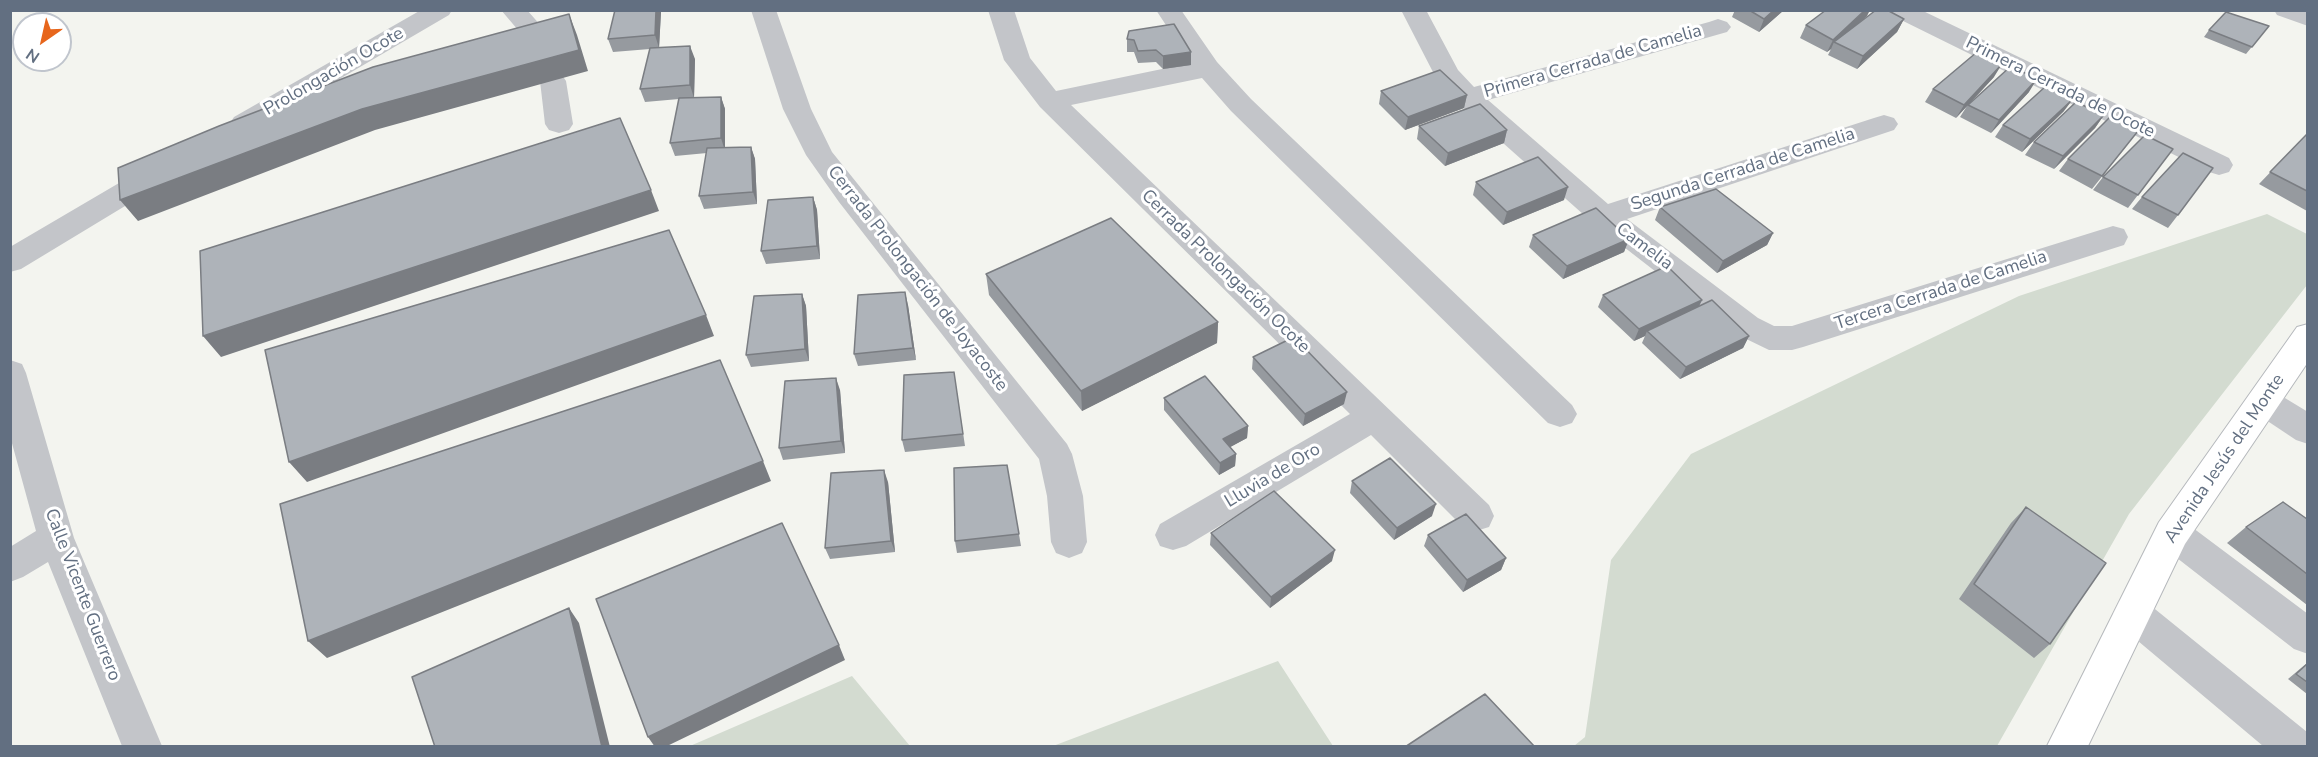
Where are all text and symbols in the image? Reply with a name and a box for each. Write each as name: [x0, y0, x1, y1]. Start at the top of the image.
north arrow: [12, 12, 72, 72]
street label: Primera Cerrada de Camelia: [1482, 21, 1704, 103]
street label: Prolongación Ocote: [260, 23, 408, 121]
street label: Primera Cerrada de Ocote: [1962, 33, 2158, 143]
text: N: [22, 43, 44, 68]
street label: Segunda Cerrada de Camelia: [1628, 124, 1858, 216]
street label: Cerrada Prolongación de Joyacoste: [822, 162, 1012, 396]
street label: Cerrada Prolongación Ocote: [1136, 186, 1314, 358]
street label: Camelia: [1611, 219, 1677, 275]
street label: Tercera Cerrada de Camelia: [1832, 246, 2050, 336]
street label: Avenida Jesús del Monte: [2160, 370, 2290, 548]
street label: Lluvia de Oro: [1221, 439, 1325, 513]
street label: Calle Vicente Guerrero: [39, 506, 125, 684]

